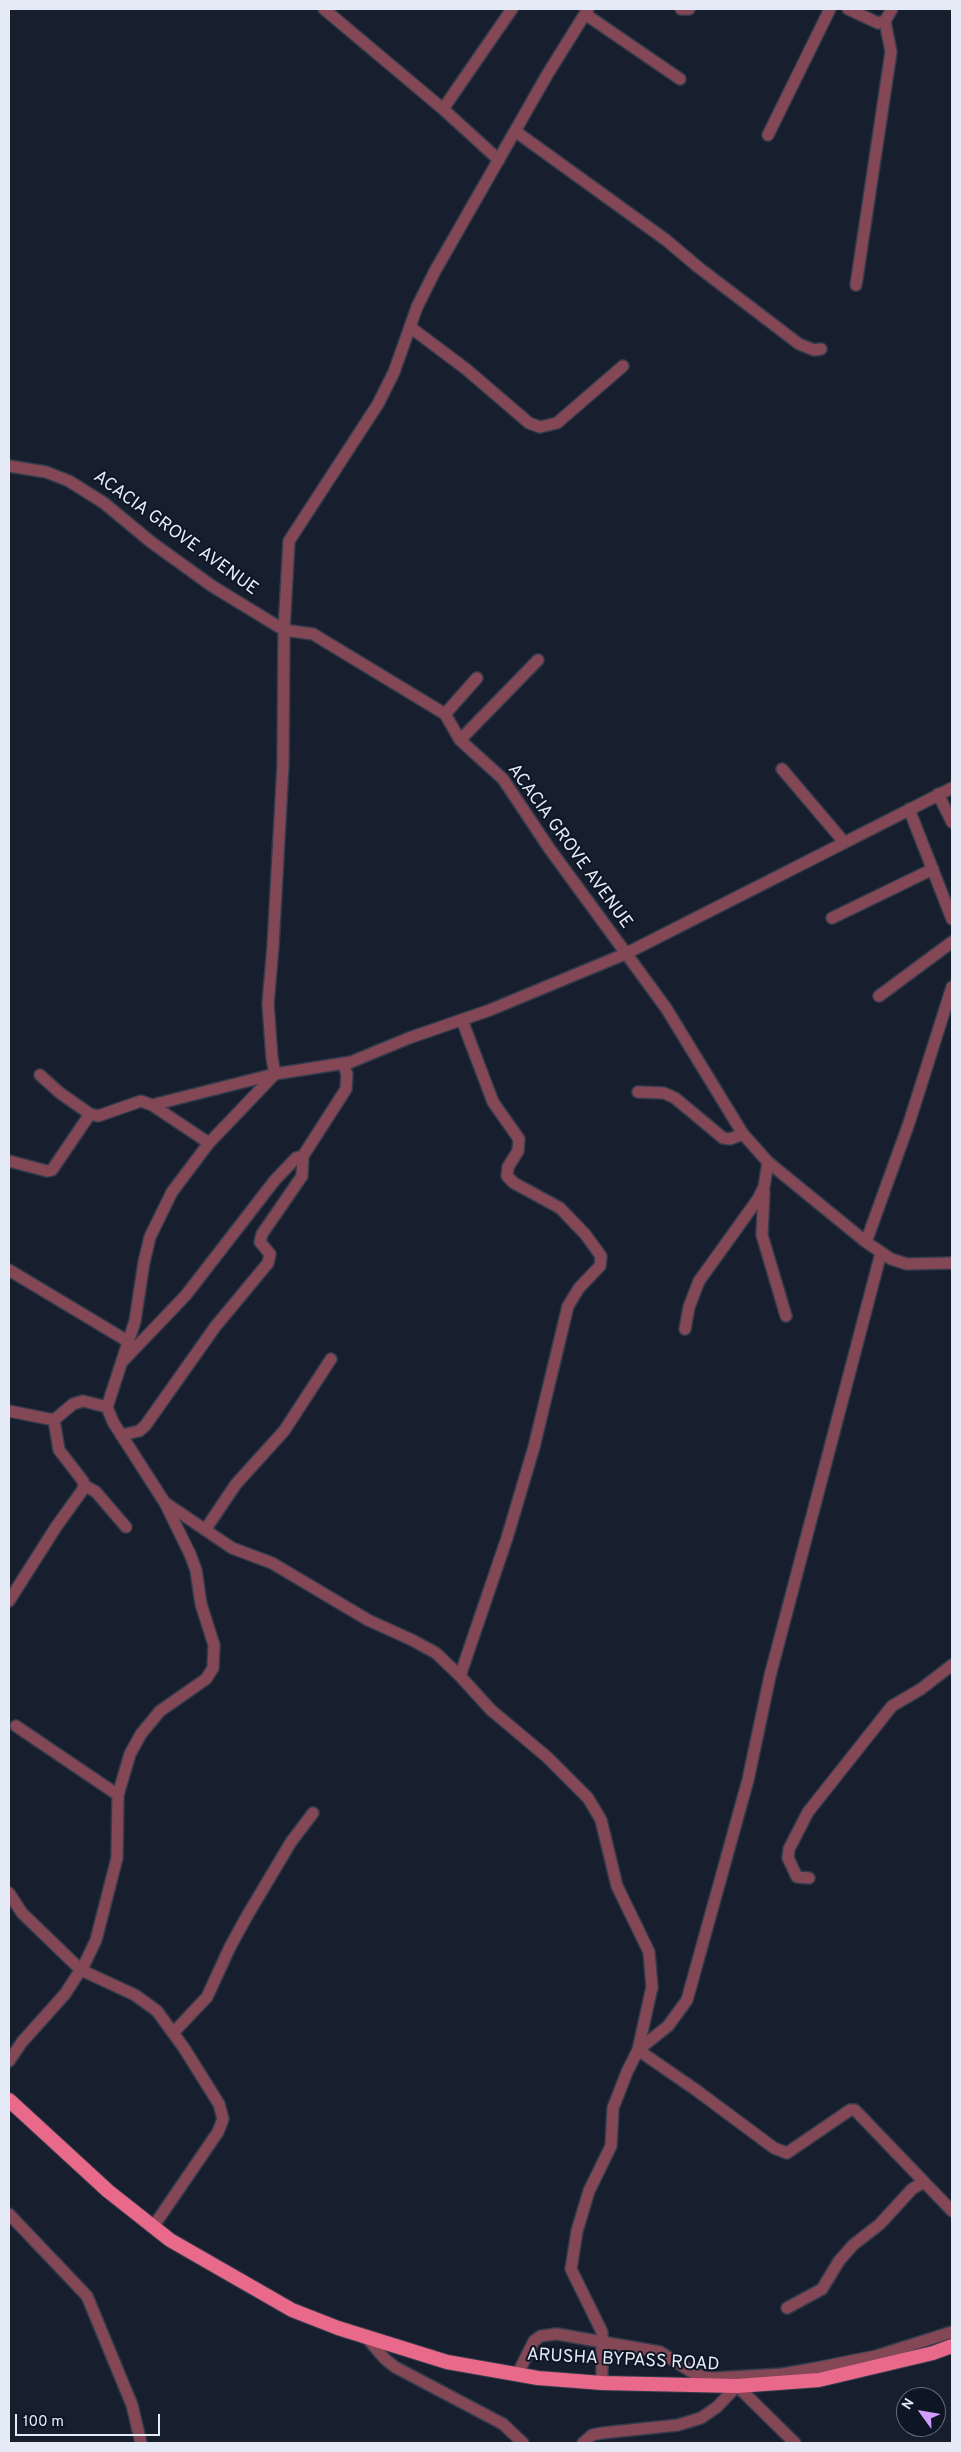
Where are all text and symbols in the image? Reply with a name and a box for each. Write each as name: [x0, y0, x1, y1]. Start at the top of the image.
street label: ACACIA GROVE AVENUE: [88, 467, 262, 601]
street label: ACACIA GROVE AVENUE: [502, 760, 636, 934]
street label: ARUSHA BYPASS ROAD: [526, 2345, 720, 2377]
north arrow: [896, 2387, 946, 2437]
text: N: [899, 2396, 919, 2413]
scale bar: [18, 2404, 162, 2436]
text: 100 m: [23, 2413, 64, 2432]

